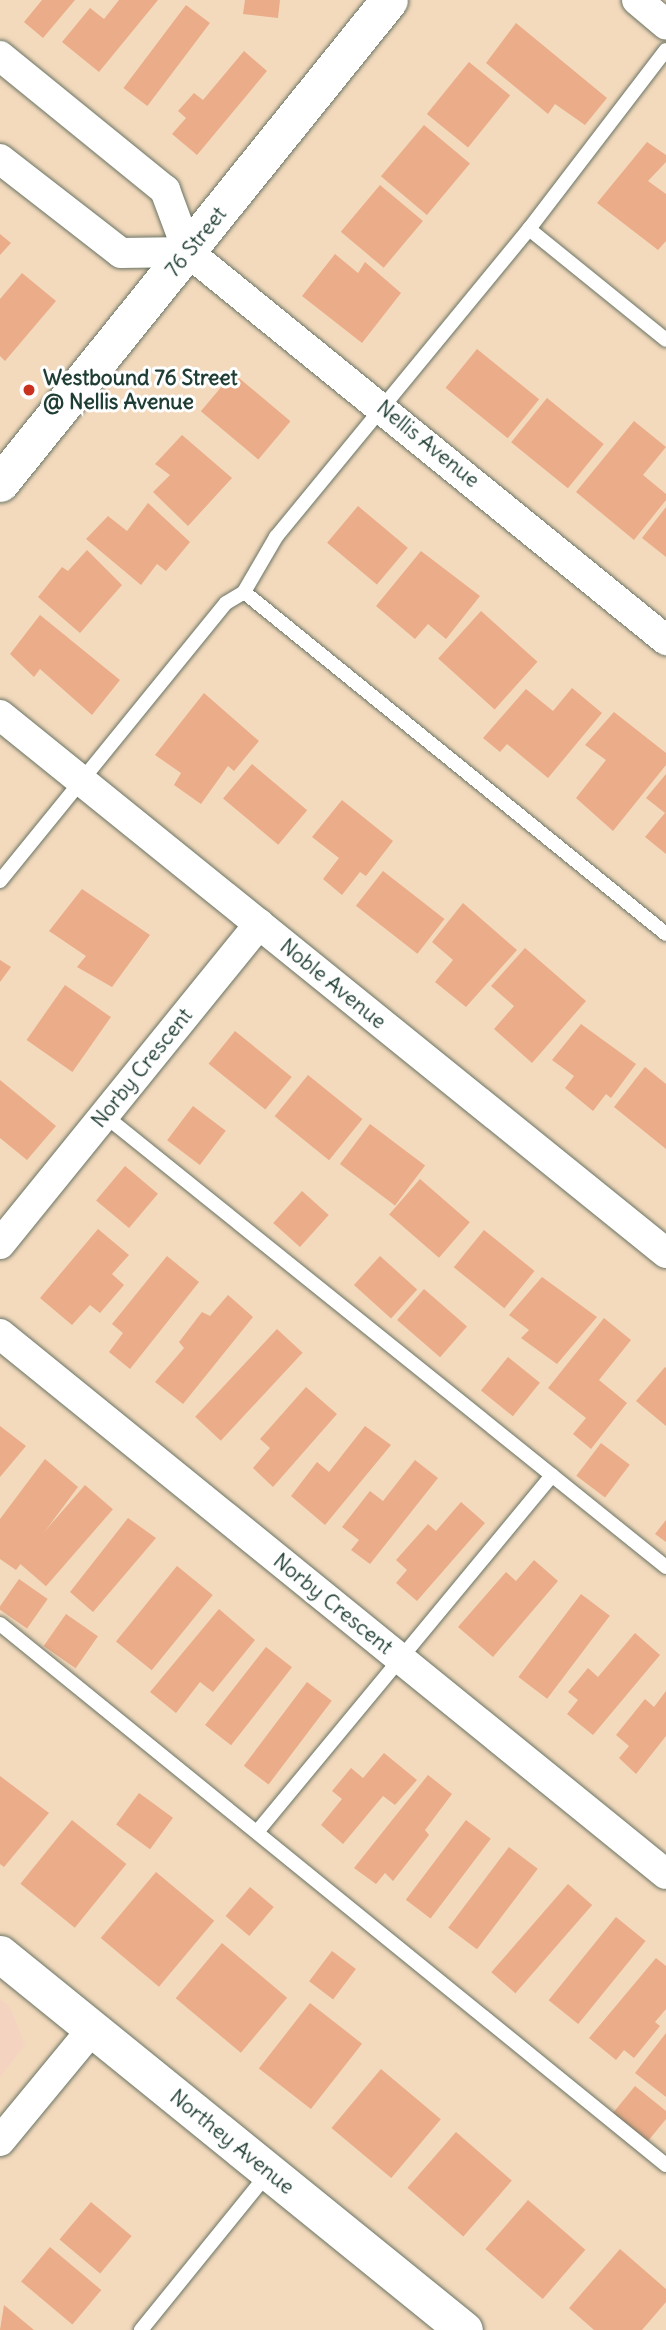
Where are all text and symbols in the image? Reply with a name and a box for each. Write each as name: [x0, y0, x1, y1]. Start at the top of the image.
street label: 76 Street: [160, 202, 232, 282]
place label: Westbound 76 Street @ Nellis Avenue: [43, 365, 238, 415]
marker: Westbound 76 Street @ Nellis Avenue: [21, 382, 37, 398]
street label: Nellis Avenue: [372, 395, 484, 493]
street label: Noble Avenue: [275, 934, 391, 1034]
street label: Norby Crescent: [86, 1003, 198, 1133]
street label: Norby Crescent: [268, 1548, 398, 1660]
street label: Northey Avenue: [165, 2084, 299, 2200]

